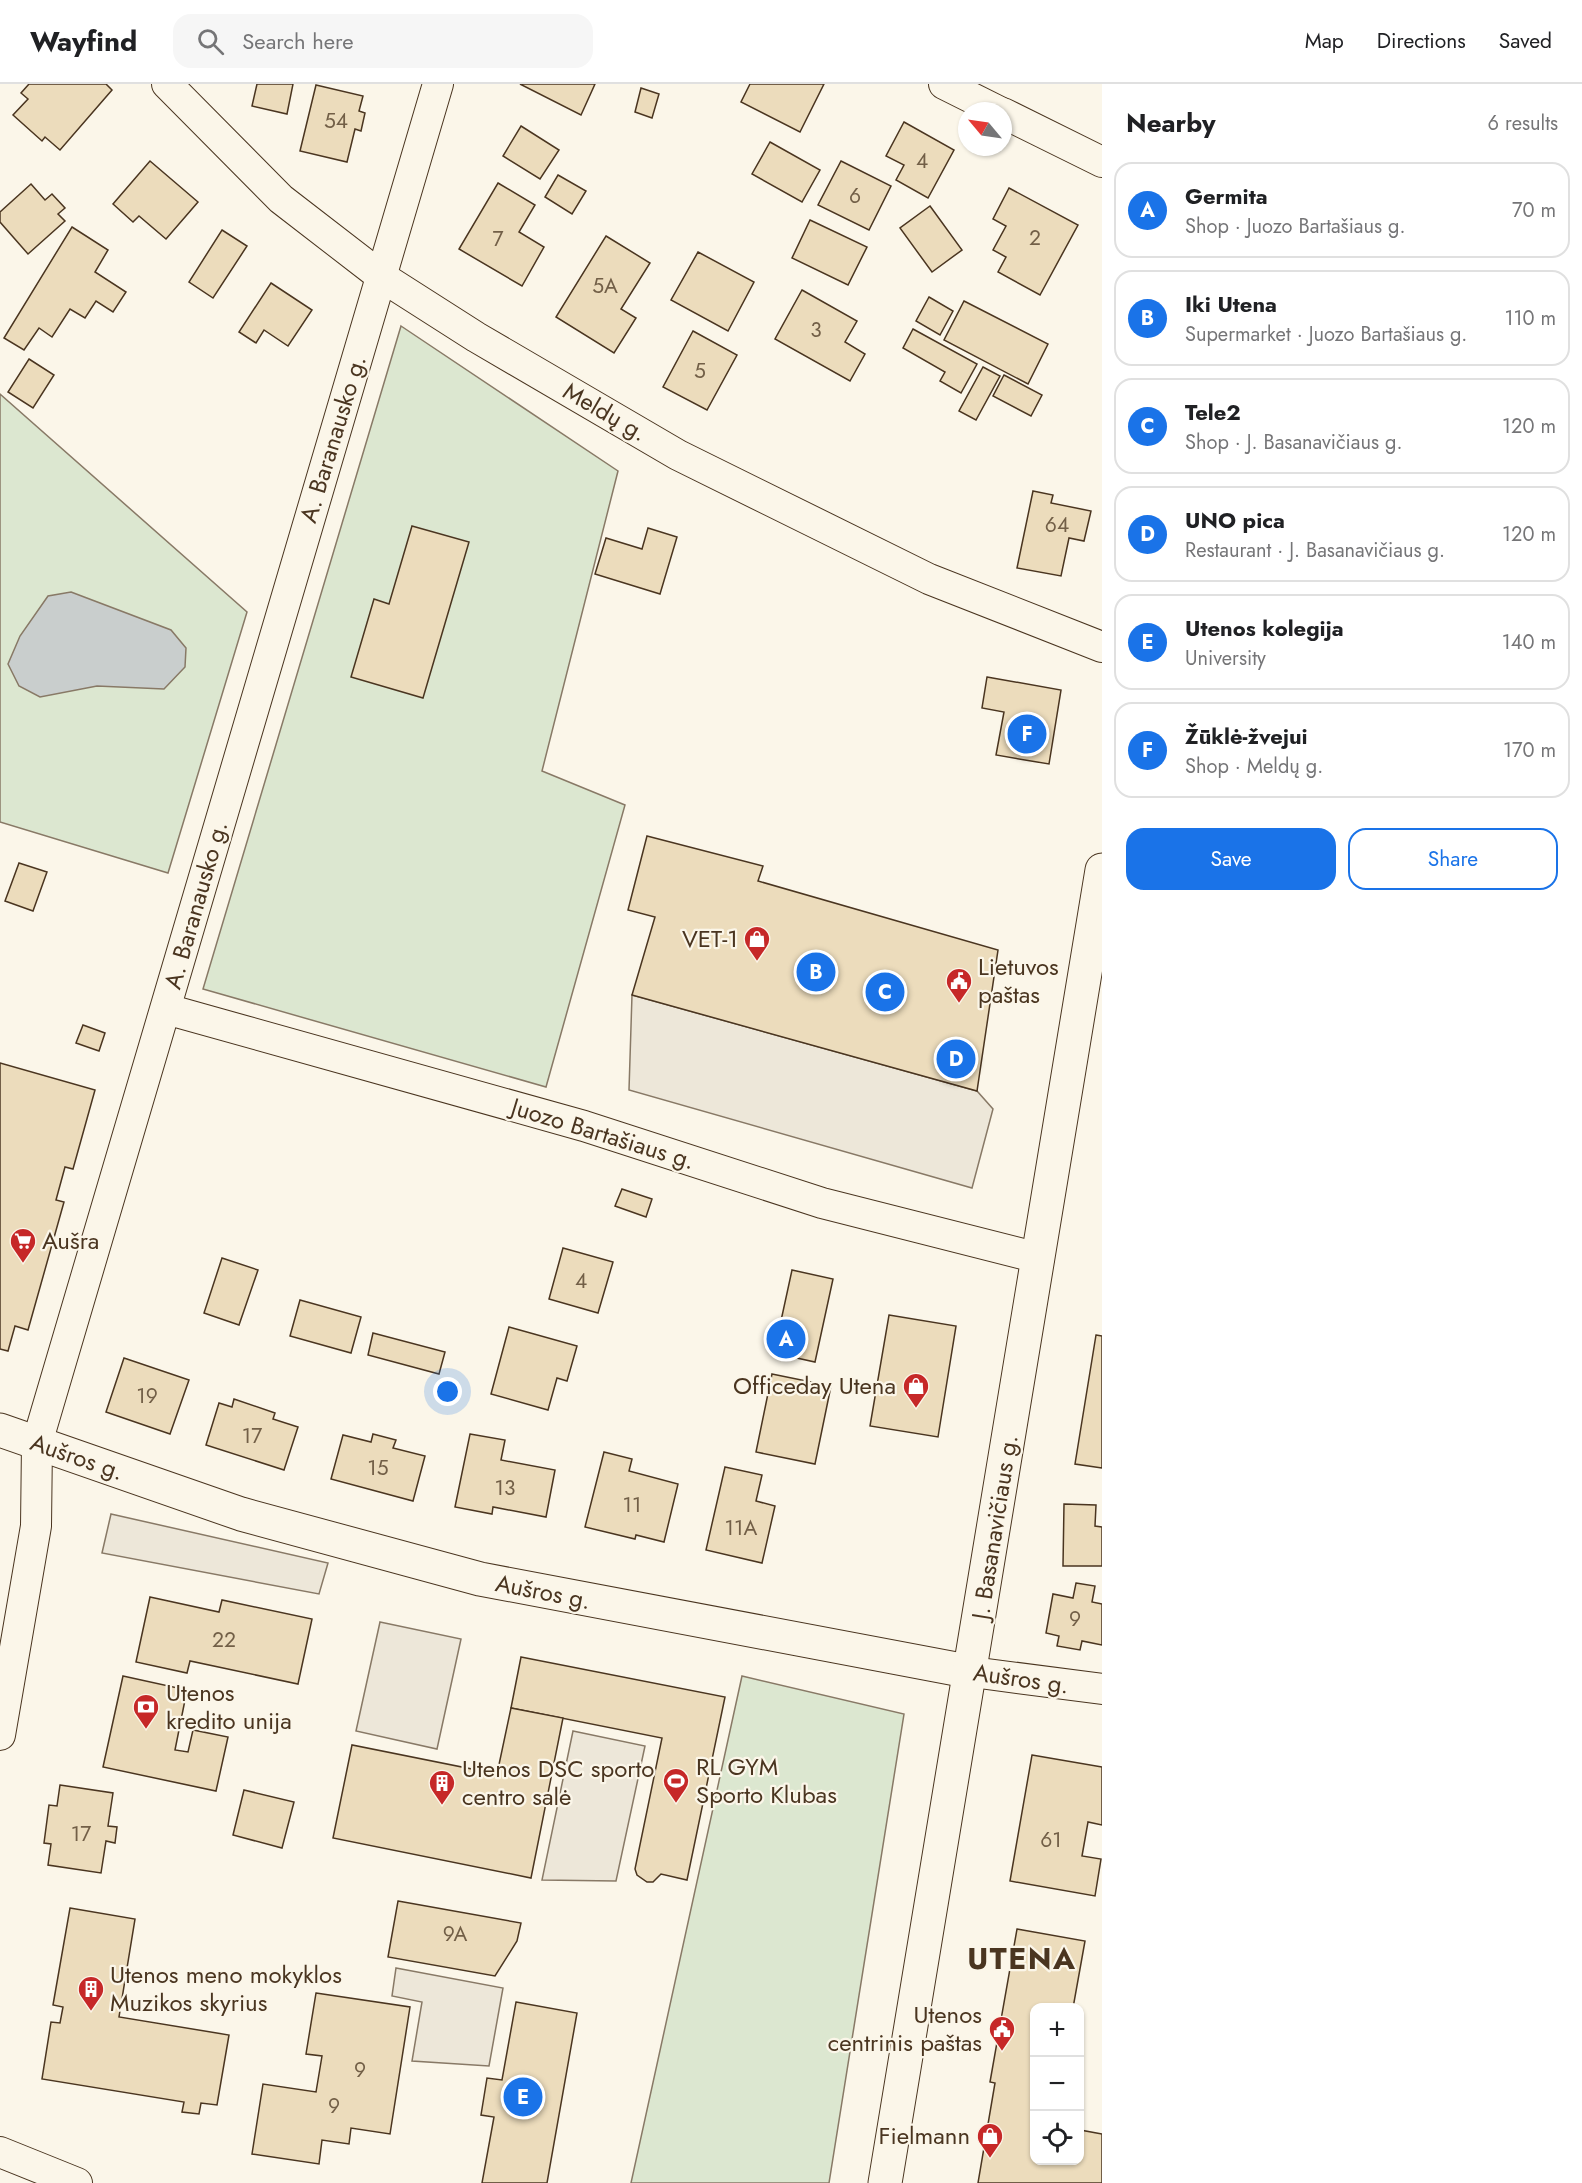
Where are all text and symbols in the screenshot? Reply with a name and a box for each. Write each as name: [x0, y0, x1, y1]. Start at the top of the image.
search box: [173, 14, 593, 68]
text: Wayfind: [30, 21, 137, 62]
icon: search: [194, 25, 227, 58]
text: Search here: [242, 25, 354, 57]
text: Map: [1305, 26, 1344, 56]
text: Directions: [1377, 26, 1466, 56]
text: Saved: [1499, 26, 1552, 56]
north arrow: [958, 102, 1012, 156]
text: Nearby: [1126, 104, 1215, 142]
house number: 54: [324, 106, 348, 136]
text: 6 results: [1488, 109, 1558, 138]
house number: 4: [916, 146, 928, 176]
text: Germita: [1185, 180, 1268, 212]
house number: 6: [849, 181, 861, 211]
text: A: [1140, 196, 1155, 225]
text: 70 m: [1512, 196, 1556, 225]
text: Shop · Juozo Bartašiaus g.: [1185, 212, 1405, 241]
house number: 2: [1029, 223, 1041, 253]
house number: 7: [492, 224, 504, 254]
house number: 5A: [592, 271, 618, 301]
text: Iki Utena: [1185, 288, 1277, 320]
text: B: [1141, 304, 1154, 333]
text: 110 m: [1504, 304, 1556, 333]
house number: 3: [810, 315, 822, 345]
text: Supermarket · Juozo Bartašiaus g.: [1185, 320, 1467, 349]
street label: A. Baranausko g.: [290, 351, 375, 527]
house number: 5: [694, 356, 706, 386]
street label: Meldų g.: [557, 373, 654, 450]
text: Tele2: [1185, 396, 1241, 428]
text: C: [1140, 412, 1155, 441]
text: 120 m: [1502, 412, 1556, 441]
text: Shop · J. Basanavičiaus g.: [1185, 428, 1402, 457]
text: UNO pica: [1185, 504, 1285, 536]
house number: 64: [1045, 510, 1069, 540]
text: D: [1140, 520, 1155, 549]
text: 120 m: [1502, 520, 1556, 549]
text: Restaurant · J. Basanavičiaus g.: [1185, 536, 1445, 565]
text: Utenos kolegija: [1185, 612, 1344, 644]
text: E: [1141, 628, 1154, 657]
text: 140 m: [1502, 628, 1556, 657]
text: University: [1185, 644, 1266, 673]
pin: F: [1008, 712, 1046, 756]
text: Žūklė-žvejui: [1185, 720, 1308, 752]
text: F: [1142, 736, 1153, 765]
text: 170 m: [1503, 736, 1556, 765]
text: Shop · Meldų g.: [1185, 752, 1323, 781]
street label: A. Baranausko g.: [155, 817, 236, 993]
button: Save: [1126, 828, 1336, 890]
button: Share: [1348, 828, 1558, 890]
place label: VET-1: [682, 921, 738, 956]
shop icon: VET-1: [742, 924, 772, 962]
place label: Lietuvos paštas: [978, 949, 1059, 1012]
pin: B: [796, 950, 836, 994]
public building icon: Lietuvos paštas: [944, 966, 974, 1004]
pin: C: [866, 970, 904, 1014]
pin: D: [936, 1036, 976, 1082]
street label: Juozo Bartašiaus g.: [504, 1088, 699, 1178]
place label: Aušra: [42, 1223, 99, 1258]
supermarket icon: Aušra: [8, 1226, 38, 1264]
house number: 4: [575, 1266, 587, 1296]
pin: A: [766, 1316, 806, 1362]
place label: Officeday Utena: [733, 1368, 896, 1403]
shop icon: Officeday Utena: [901, 1371, 931, 1409]
your location: [433, 1377, 462, 1406]
house number: 19: [136, 1381, 158, 1411]
house number: 17: [242, 1421, 262, 1451]
street label: Aušros g.: [26, 1424, 128, 1489]
street label: J. Basanavičiaus g.: [962, 1432, 1026, 1625]
house number: 15: [367, 1453, 389, 1483]
house number: 13: [495, 1473, 515, 1503]
house number: 11: [623, 1490, 641, 1520]
house number: 11A: [725, 1513, 758, 1543]
street label: Aušros g.: [492, 1565, 594, 1618]
house number: 9: [1069, 1604, 1081, 1634]
house number: 22: [212, 1625, 236, 1655]
street label: Aušros g.: [971, 1654, 1071, 1703]
place label: Utenos kredito unija: [166, 1675, 292, 1738]
bank icon: Utenos kredito unija: [131, 1692, 161, 1730]
place label: RL GYM Sporto Klubas: [696, 1749, 837, 1812]
place label: Utenos DSC sporto centro salė: [462, 1751, 654, 1814]
sports icon: RL GYM Sporto Klubas: [661, 1766, 691, 1804]
building icon: Utenos DSC sporto centro salė: [427, 1768, 457, 1806]
house number: 17: [71, 1819, 91, 1849]
house number: 61: [1040, 1825, 1062, 1855]
house number: 9A: [443, 1919, 467, 1949]
district label: UTENA: [967, 1937, 1077, 1980]
place label: Utenos meno mokyklos Muzikos skyrius: [110, 1957, 342, 2020]
building icon: Utenos meno mokyklos Muzikos skyrius: [76, 1974, 106, 2012]
place label: Utenos centrinis paštas: [828, 1997, 982, 2060]
map controls: [1030, 2003, 1084, 2165]
button: +: [1030, 2003, 1084, 2057]
public building icon: Utenos centrinis paštas: [987, 2014, 1017, 2052]
house number: 9: [354, 2055, 366, 2085]
button: −: [1030, 2057, 1084, 2111]
pin: E: [504, 2074, 542, 2120]
house number: 9: [328, 2091, 340, 2121]
button: locate: [1030, 2111, 1084, 2165]
place label: Fielmann: [878, 2118, 970, 2153]
shop icon: Fielmann: [975, 2121, 1005, 2159]

